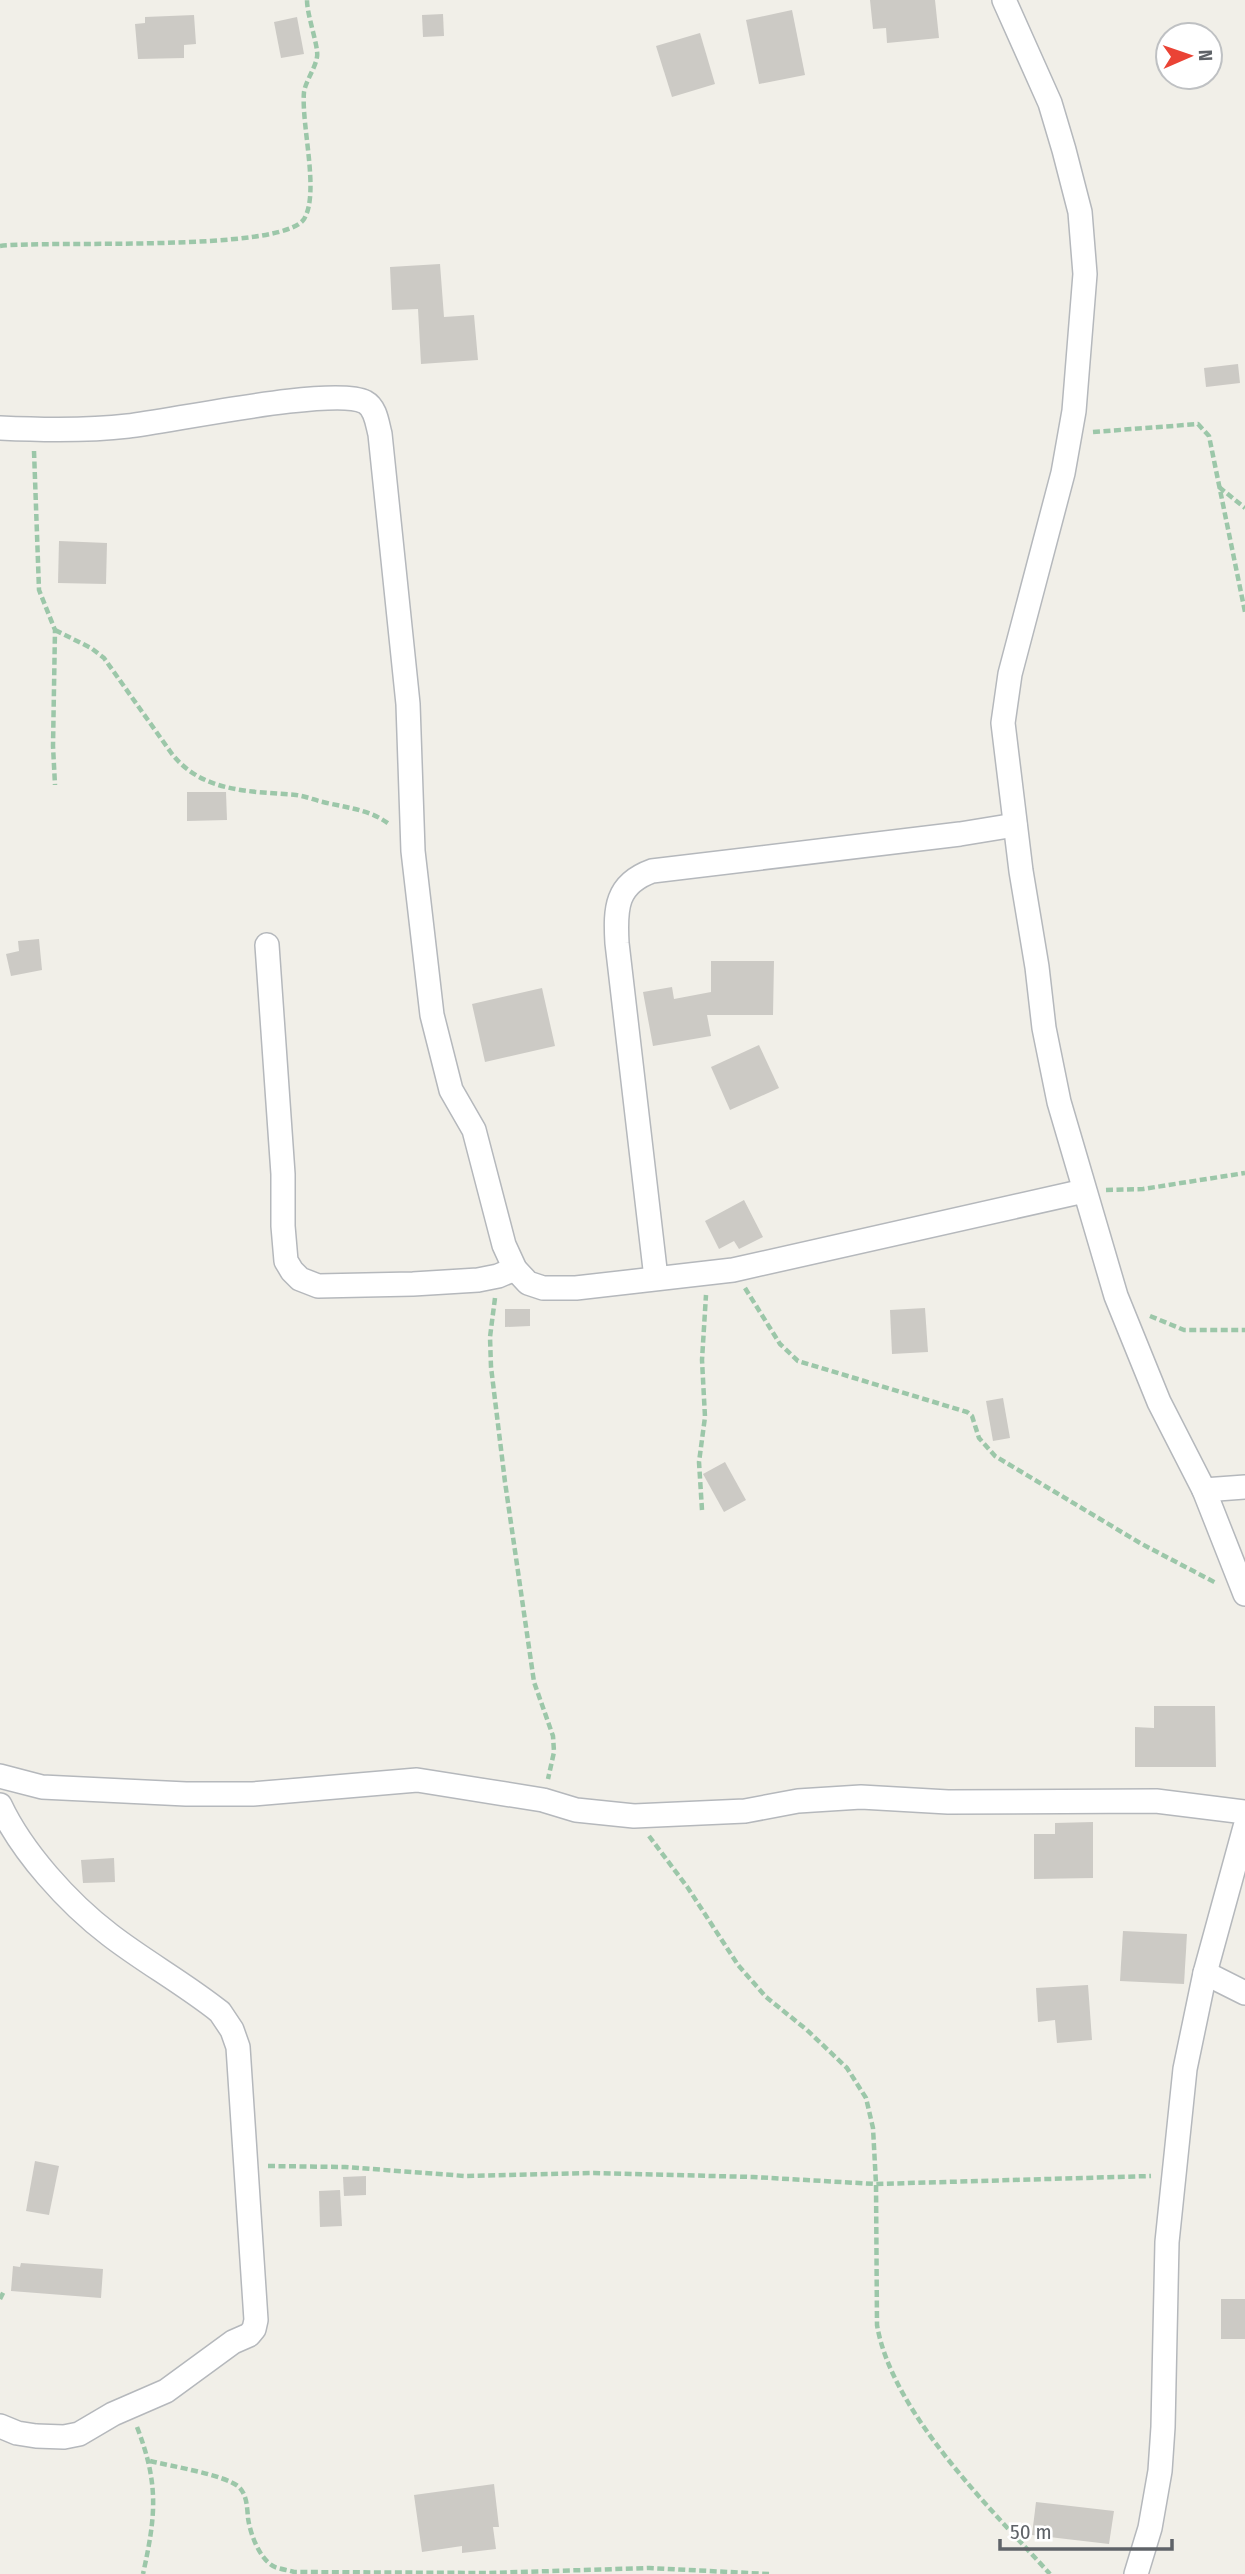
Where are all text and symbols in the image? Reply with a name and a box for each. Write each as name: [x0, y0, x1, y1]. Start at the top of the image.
north arrow: [1154, 21, 1224, 91]
text: N: [1194, 49, 1217, 62]
scale bar: [1000, 2508, 1172, 2552]
text: 50 m: [1010, 2519, 1052, 2545]

